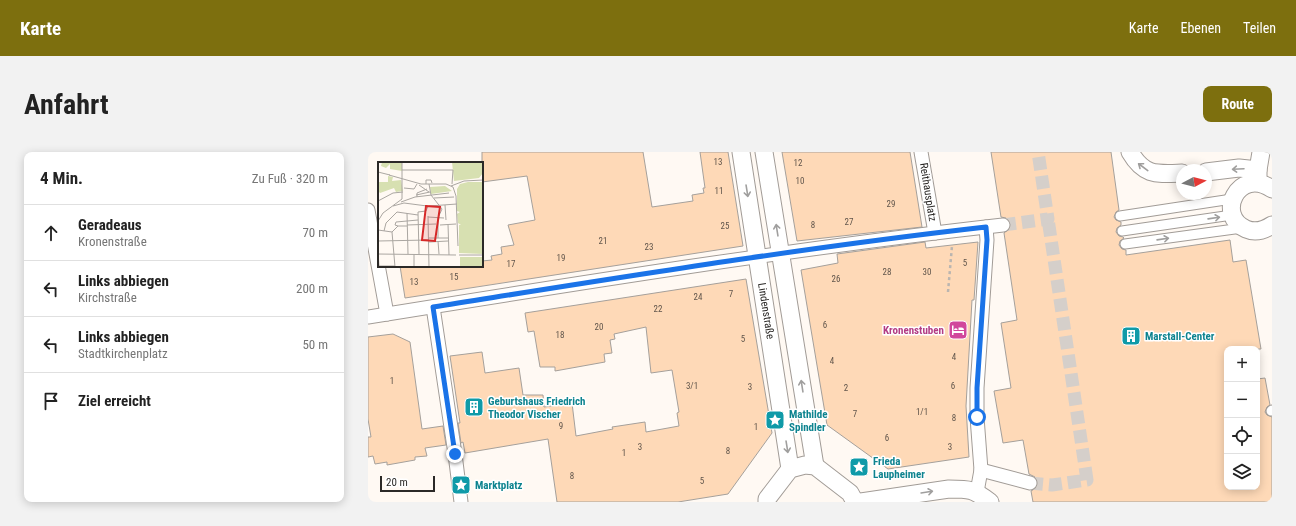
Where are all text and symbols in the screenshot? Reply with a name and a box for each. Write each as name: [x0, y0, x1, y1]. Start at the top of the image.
text: Karte: [20, 17, 61, 40]
text: Karte: [1129, 20, 1158, 36]
text: Ebenen: [1180, 20, 1221, 36]
text: Teilen: [1243, 20, 1276, 36]
button: Route: [1203, 86, 1272, 122]
text: Anfahrt: [24, 88, 109, 121]
house number: 13: [714, 157, 722, 167]
house number: 12: [794, 158, 803, 168]
inset map: [378, 162, 483, 267]
street label: Reithausplatz: [917, 162, 939, 222]
one-way arrow: [1137, 163, 1148, 172]
north arrow: [1176, 164, 1212, 200]
one-way arrow: [1232, 165, 1245, 173]
text: 4 Min.: [40, 168, 83, 188]
text: Zu Fuß · 320 m: [252, 171, 328, 186]
house number: 10: [796, 176, 804, 186]
one-way arrow: [743, 184, 751, 197]
house number: 11: [715, 186, 723, 196]
house number: 29: [887, 199, 895, 209]
one-way arrow: [1207, 214, 1220, 222]
text: Geradeaus: [78, 216, 142, 234]
house number: 27: [845, 217, 854, 227]
house number: 8: [811, 220, 815, 230]
house number: 25: [721, 221, 730, 231]
icon: ahead: [40, 222, 62, 244]
one-way arrow: [773, 224, 781, 237]
text: 70 m: [302, 225, 328, 240]
text: Kronenstraße: [78, 234, 147, 249]
one-way arrow: [1156, 235, 1169, 243]
house number: 21: [599, 236, 607, 246]
house number: 23: [645, 242, 653, 252]
house number: 19: [557, 253, 565, 263]
house number: 5: [963, 258, 968, 268]
house number: 17: [507, 259, 516, 269]
house number: 28: [883, 267, 891, 277]
house number: 30: [923, 267, 931, 277]
text: Links abbiegen: [78, 272, 169, 290]
house number: 15: [450, 272, 459, 282]
house number: 26: [832, 274, 840, 284]
house number: 13: [410, 277, 418, 287]
icon: left: [40, 278, 62, 300]
text: 200 m: [296, 281, 328, 296]
street label: Lindenstraße: [755, 282, 777, 340]
house number: 7: [729, 289, 734, 299]
text: Kirchstraße: [78, 290, 137, 305]
house number: 24: [694, 292, 703, 302]
house number: 22: [654, 304, 663, 314]
hotel icon: Kronenstuben: [947, 319, 969, 341]
house number: 6: [823, 320, 827, 330]
house number: 20: [595, 322, 603, 332]
place label: Kronenstuben: [883, 324, 944, 337]
building icon: Marstall-Center: [1120, 325, 1142, 347]
text: Links abbiegen: [78, 328, 169, 346]
house number: 18: [556, 330, 564, 340]
place label: Marstall-Center: [1145, 330, 1215, 343]
icon: left: [40, 334, 62, 356]
house number: 5: [741, 334, 746, 344]
text: 50 m: [302, 337, 328, 352]
text: Stadtkirchenplatz: [78, 346, 168, 361]
map controls: [1224, 346, 1260, 490]
button: +: [1224, 346, 1260, 382]
house number: 4: [952, 352, 957, 362]
house number: 4: [830, 356, 835, 366]
house number: 1: [390, 376, 394, 386]
one-way arrow: [798, 380, 806, 393]
house number: 3/1: [686, 381, 698, 391]
house number: 6: [951, 381, 955, 391]
house number: 3: [748, 382, 752, 392]
button: −: [1224, 382, 1260, 418]
house number: 2: [844, 383, 849, 393]
icon: arrive: [40, 390, 62, 412]
text: Ziel erreicht: [78, 392, 151, 410]
place label: Geburtshaus Friedrich Theodor Vischer: [488, 395, 586, 421]
building icon: Geburtshaus Friedrich Theodor Vischer: [463, 396, 485, 418]
house number: 1/1: [916, 407, 928, 417]
place label: Mathilde Spindler: [789, 408, 828, 434]
route start: [968, 408, 986, 426]
place icon: Mathilde Spindler: [764, 409, 786, 431]
house number: 7: [853, 409, 858, 419]
house number: 8: [952, 413, 956, 423]
button: locate: [1224, 418, 1260, 454]
house number: 9: [559, 421, 563, 431]
house number: 1: [754, 422, 758, 432]
house number: 6: [885, 433, 889, 443]
one-way arrow: [783, 440, 791, 453]
house number: 3: [638, 442, 642, 452]
house number: 3: [948, 442, 952, 452]
route end: [446, 445, 464, 463]
house number: 8: [726, 446, 730, 456]
house number: 1: [622, 448, 626, 458]
button: layers: [1224, 454, 1260, 490]
place label: Frieda Laupheimer: [873, 455, 925, 481]
place icon: Frieda Laupheimer: [848, 456, 870, 478]
house number: 8: [570, 471, 574, 481]
scale bar: [380, 474, 435, 493]
place icon: Marktplatz: [450, 474, 472, 496]
text: 20 m: [386, 476, 408, 489]
house number: 5: [700, 476, 705, 486]
place label: Marktplatz: [475, 479, 523, 492]
one-way arrow: [920, 488, 933, 496]

